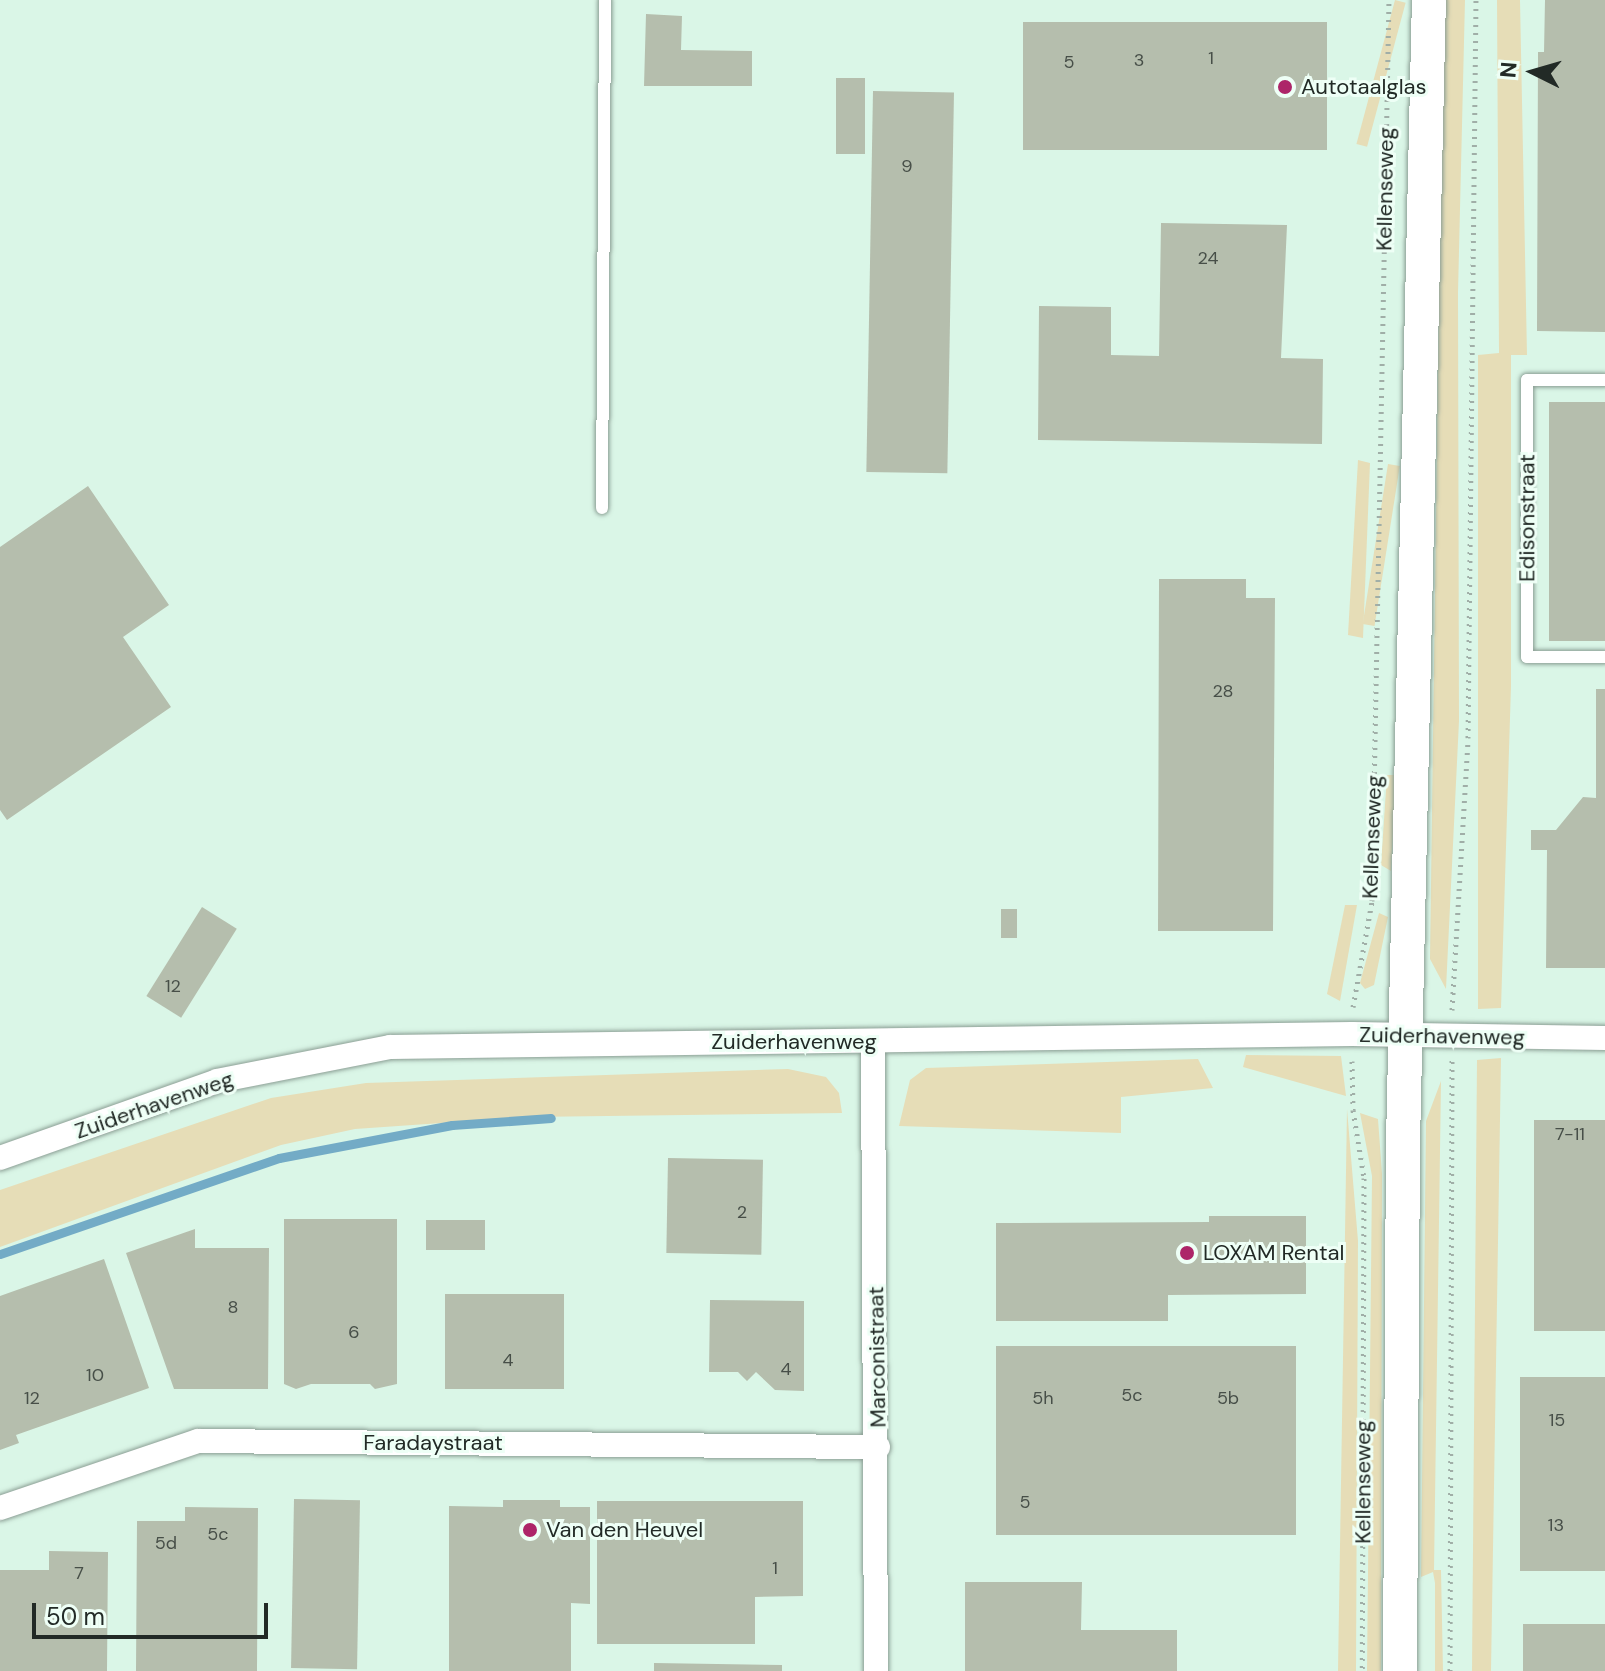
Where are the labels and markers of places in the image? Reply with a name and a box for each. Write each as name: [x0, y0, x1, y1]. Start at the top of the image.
place label: Autotaalglas: [1301, 74, 1427, 100]
marker: Autotaalglas: [1276, 78, 1294, 96]
place label: LOXAM Rental: [1203, 1240, 1344, 1266]
marker: LOXAM Rental: [1178, 1244, 1196, 1262]
place label: Van den Heuvel: [546, 1517, 703, 1543]
marker: Van den Heuvel: [521, 1521, 539, 1539]

